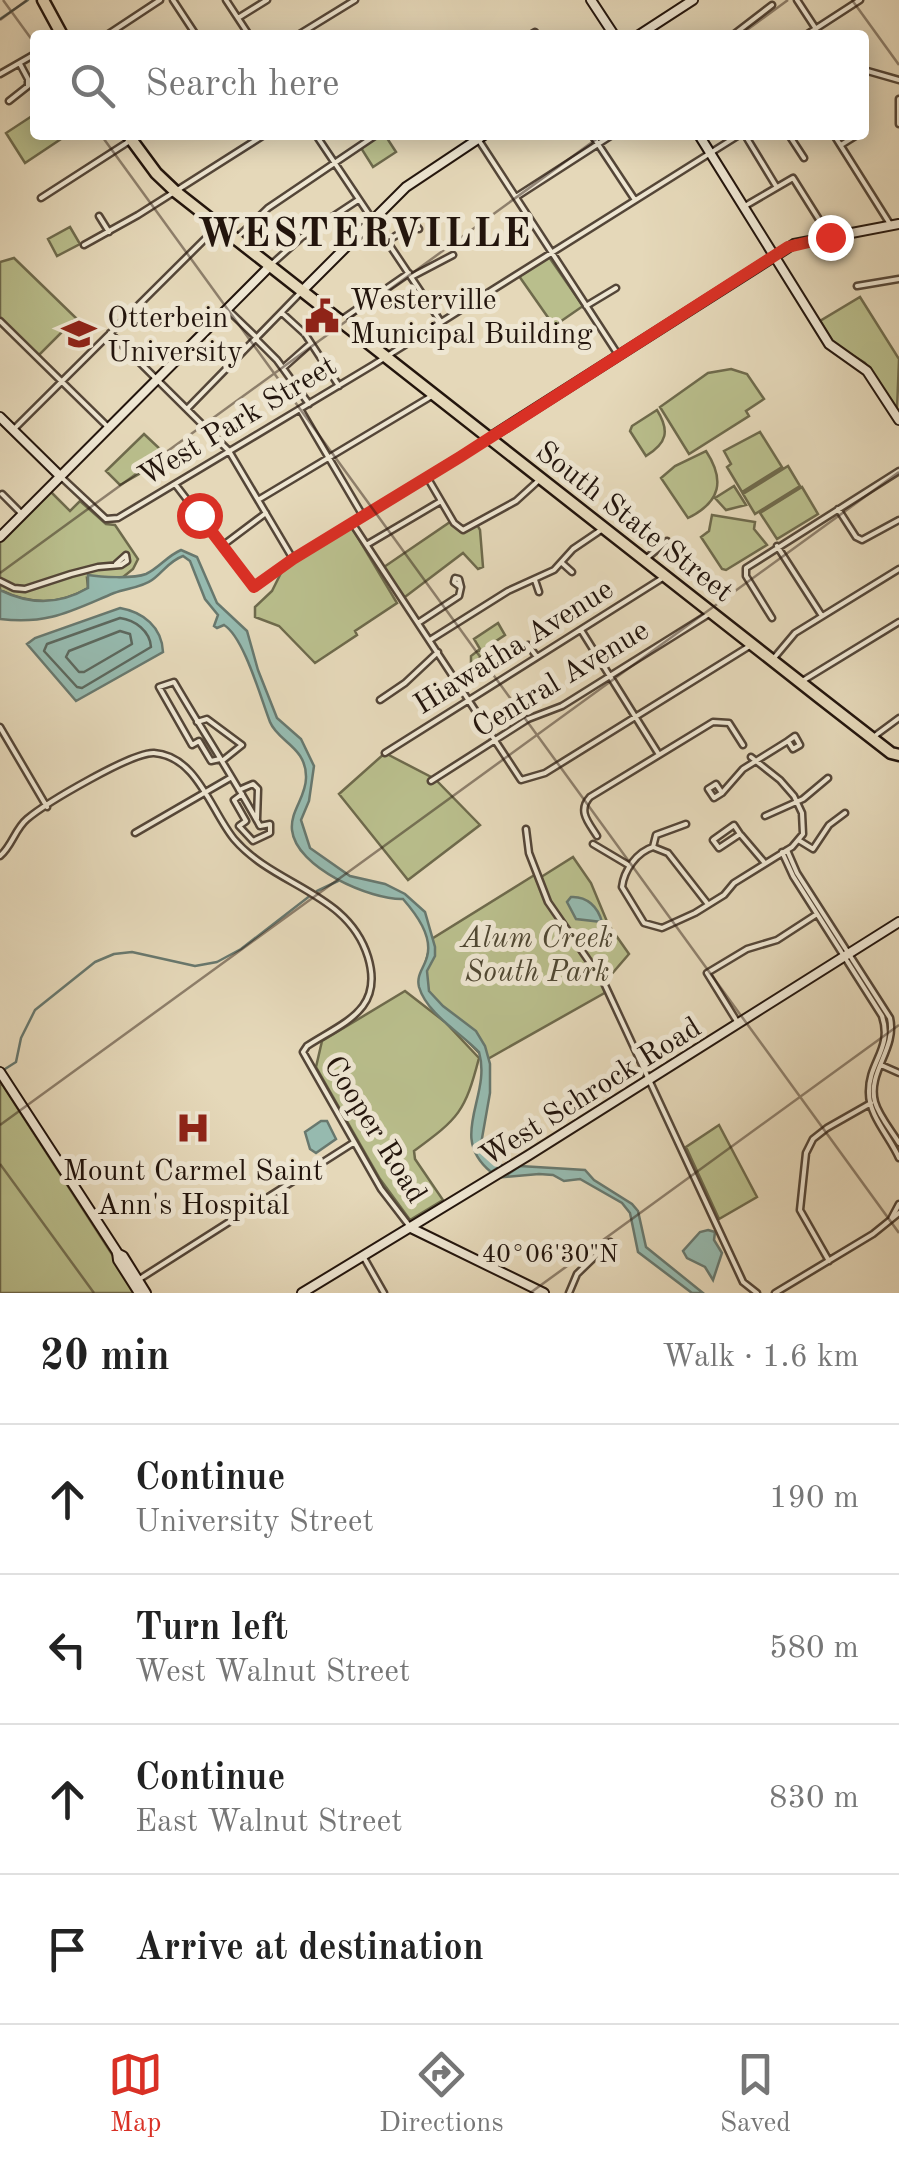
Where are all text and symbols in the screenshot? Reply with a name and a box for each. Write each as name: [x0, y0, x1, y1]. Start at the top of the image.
search box: [30, 30, 869, 140]
icon: search: [65, 58, 120, 113]
text: Search here: [145, 66, 340, 104]
route end: [808, 215, 854, 261]
district label: WESTERVILLE: [197, 216, 533, 256]
place label: Westerville Municipal Building: [350, 286, 593, 350]
public building icon: Westerville Municipal Building: [303, 297, 341, 335]
place label: Otterbein University: [107, 304, 243, 368]
school or university icon: Otterbein University: [60, 315, 98, 353]
street label: West Park Street: [134, 351, 342, 492]
street label: South State Street: [530, 437, 738, 609]
route start: [177, 493, 223, 539]
street label: Hiawatha Avenue: [409, 574, 619, 721]
street label: Central Avenue: [468, 615, 654, 744]
park label: Alum Creek South Park: [459, 924, 613, 988]
street label: West Schrock Road: [475, 1013, 707, 1173]
street label: Cooper Road: [317, 1051, 431, 1209]
hospital icon: Mount Carmel Saint Ann's Hospital: [174, 1109, 212, 1147]
place label: Mount Carmel Saint Ann's Hospital: [63, 1157, 323, 1221]
text: 40°06'30"N: [482, 1243, 618, 1268]
text: 20 min: [40, 1337, 170, 1379]
text: Walk · 1.6 km: [662, 1342, 859, 1374]
text: Continue: [135, 1460, 285, 1498]
icon: ahead: [40, 1472, 95, 1527]
text: 190 m: [769, 1483, 859, 1515]
text: University Street: [135, 1507, 374, 1539]
text: Turn left: [135, 1610, 288, 1648]
icon: left: [40, 1622, 95, 1677]
text: 580 m: [769, 1633, 859, 1665]
text: West Walnut Street: [135, 1657, 410, 1689]
text: Continue: [135, 1760, 285, 1798]
icon: ahead: [40, 1772, 95, 1827]
text: 830 m: [769, 1783, 859, 1815]
text: East Walnut Street: [135, 1807, 402, 1839]
icon: arrive: [40, 1922, 95, 1977]
text: Arrive at destination: [135, 1930, 484, 1968]
tab: Map: [108, 2047, 163, 2142]
tab: Directions: [379, 2047, 504, 2142]
tab: Saved: [720, 2047, 791, 2142]

